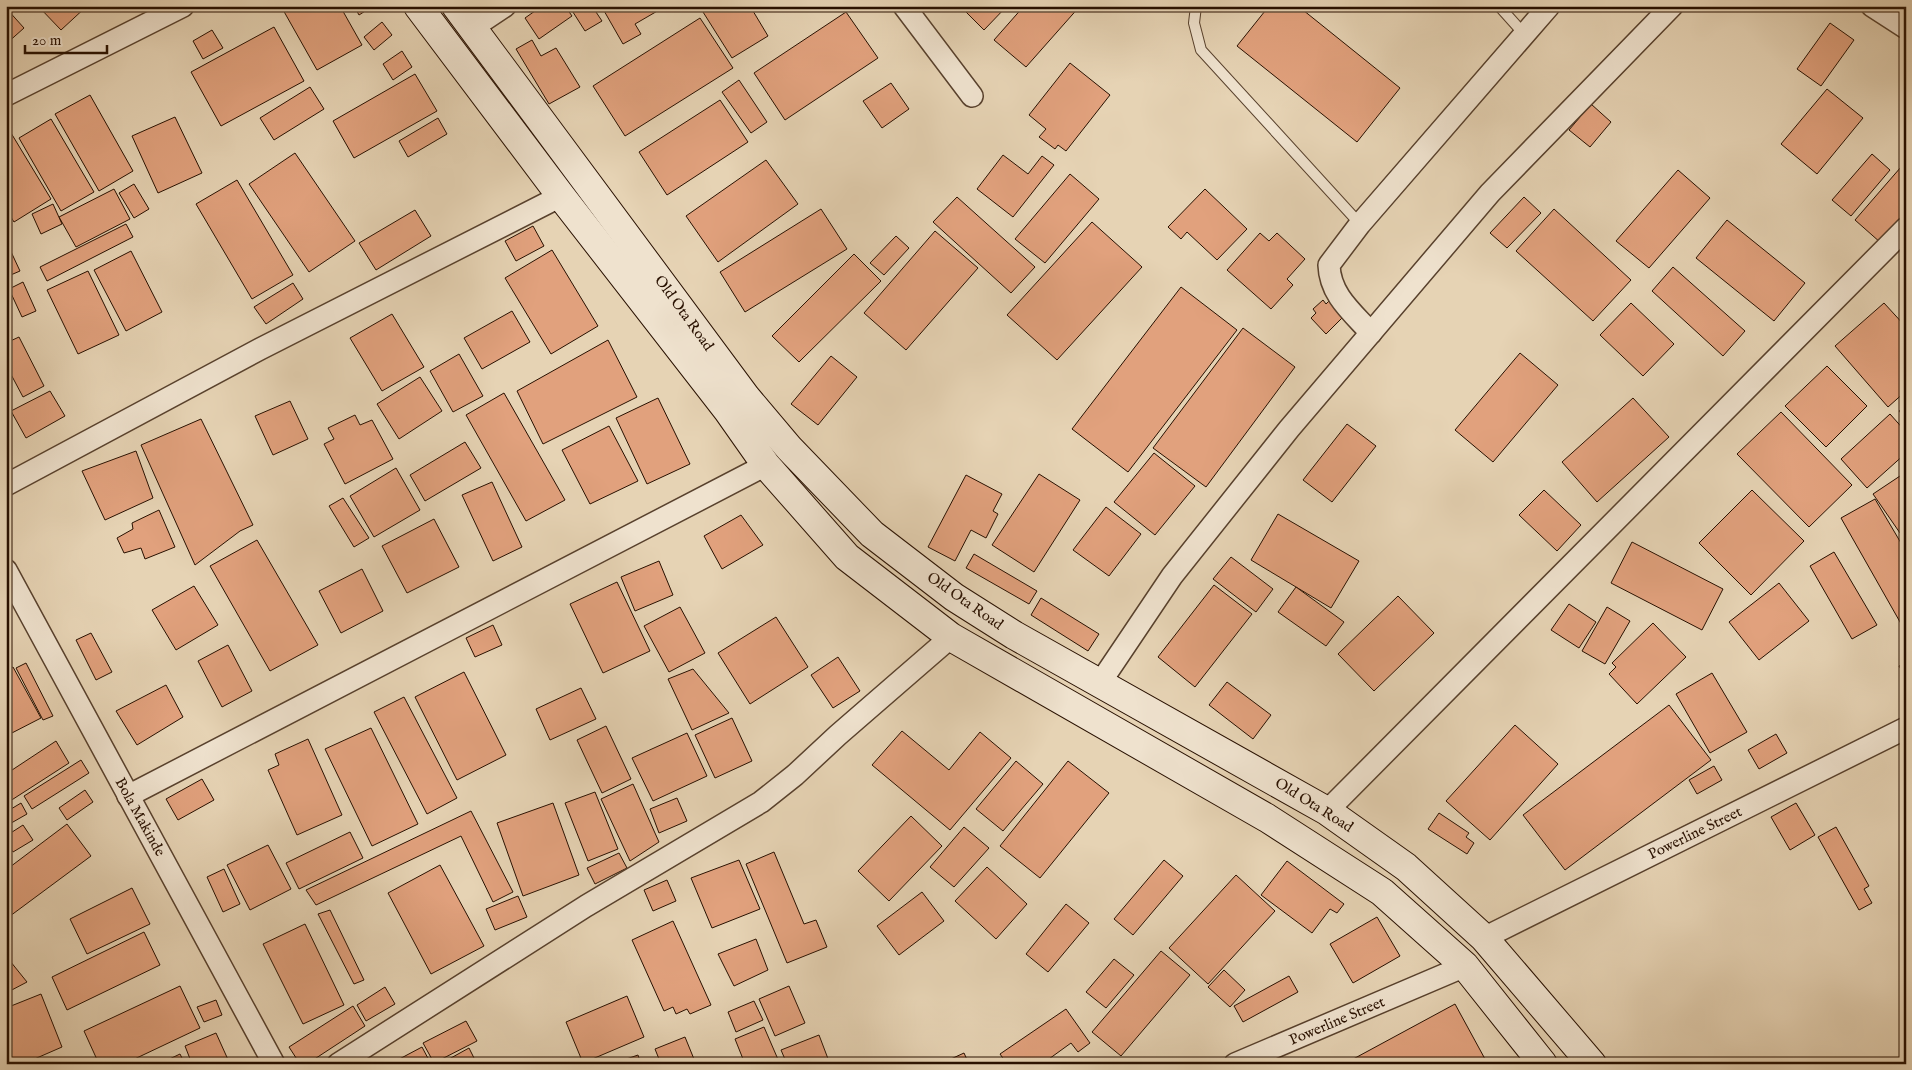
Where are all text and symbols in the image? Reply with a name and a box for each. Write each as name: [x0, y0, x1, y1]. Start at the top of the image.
scale bar: [25, 22, 108, 54]
text: 20 m: [32, 31, 62, 50]
street label: Old Ota Road: [650, 271, 718, 355]
street label: Old Ota Road: [923, 568, 1008, 635]
street label: Old Ota Road: [1271, 773, 1358, 837]
street label: Bola Makinde: [111, 774, 170, 860]
street label: Powerline Street: [1645, 802, 1745, 864]
street label: Powerline Street: [1286, 992, 1388, 1050]

